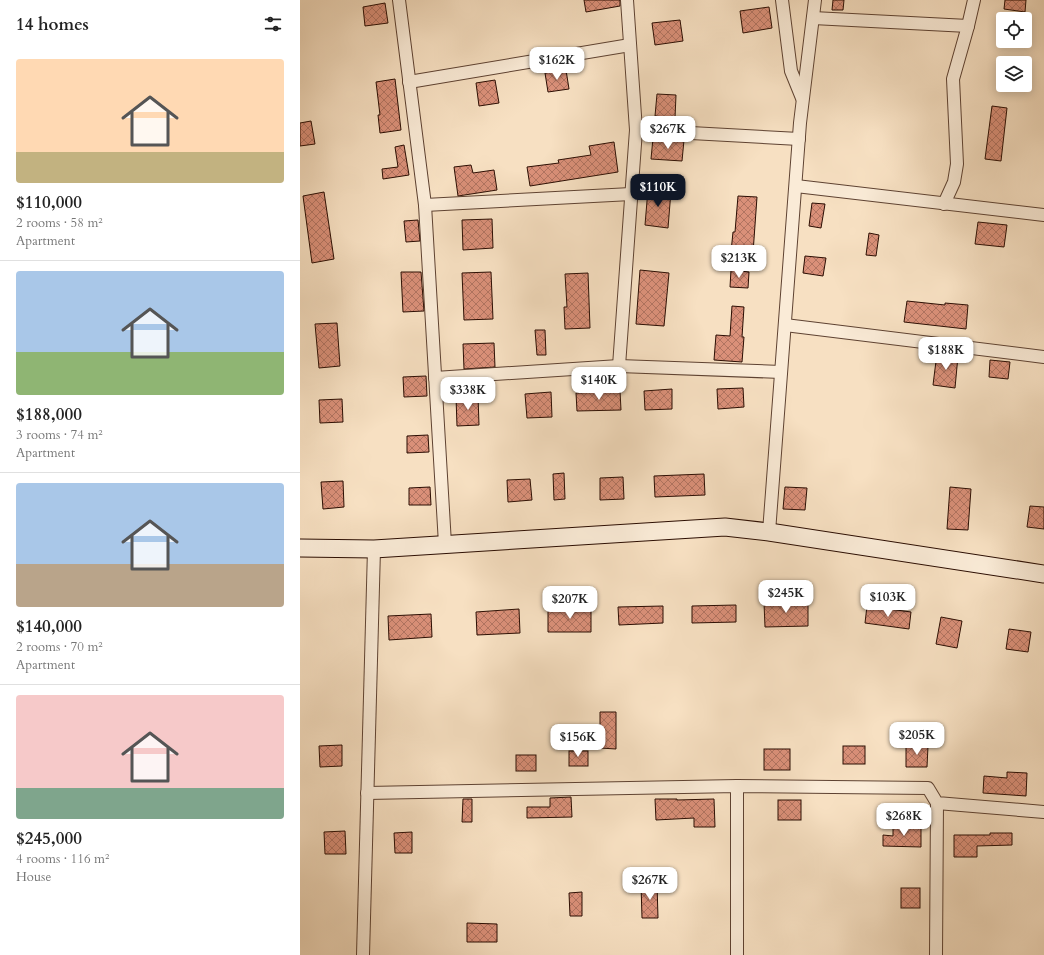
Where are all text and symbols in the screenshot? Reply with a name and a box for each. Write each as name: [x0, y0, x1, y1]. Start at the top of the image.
map controls: [996, 12, 1032, 92]
button: locate: [996, 12, 1032, 48]
text: 14 homes: [16, 13, 89, 36]
icon: filters: [262, 13, 284, 35]
pin: $162K: [529, 47, 585, 81]
text: $162K: [538, 51, 576, 69]
button: layers: [996, 56, 1032, 92]
icon: home: [114, 85, 186, 157]
pin: $267K: [640, 116, 696, 150]
text: $267K: [649, 120, 687, 138]
pin: $110K: [630, 174, 686, 208]
text: $110K: [639, 178, 677, 196]
text: $110,000: [16, 191, 82, 214]
text: 2 rooms · 58 m²: [16, 214, 103, 232]
text: Apartment: [16, 232, 75, 250]
pin: $213K: [711, 245, 767, 279]
text: $213K: [720, 249, 758, 267]
icon: home: [114, 297, 186, 369]
pin: $188K: [918, 337, 974, 371]
text: $188K: [927, 341, 965, 359]
pin: $140K: [571, 367, 627, 401]
text: $140K: [580, 371, 618, 389]
pin: $338K: [440, 377, 496, 411]
text: $338K: [449, 381, 487, 399]
text: $188,000: [16, 403, 82, 426]
text: 3 rooms · 74 m²: [16, 426, 103, 444]
text: Apartment: [16, 444, 75, 462]
icon: home: [114, 509, 186, 581]
pin: $245K: [758, 580, 814, 614]
text: $245K: [767, 584, 805, 602]
pin: $103K: [860, 584, 916, 618]
pin: $207K: [542, 586, 598, 620]
text: $103K: [869, 588, 907, 606]
text: $207K: [551, 590, 589, 608]
text: $140,000: [16, 615, 82, 638]
text: 2 rooms · 70 m²: [16, 638, 103, 656]
text: Apartment: [16, 656, 75, 674]
icon: home: [114, 721, 186, 793]
pin: $205K: [889, 722, 945, 756]
pin: $156K: [550, 724, 606, 758]
text: $205K: [898, 726, 936, 744]
text: $156K: [559, 728, 597, 746]
pin: $268K: [876, 803, 932, 837]
text: $268K: [885, 807, 923, 825]
text: $245,000: [16, 827, 82, 850]
text: 4 rooms · 116 m²: [16, 850, 109, 868]
pin: $267K: [622, 867, 678, 901]
text: House: [16, 868, 51, 886]
text: $267K: [631, 871, 669, 889]

